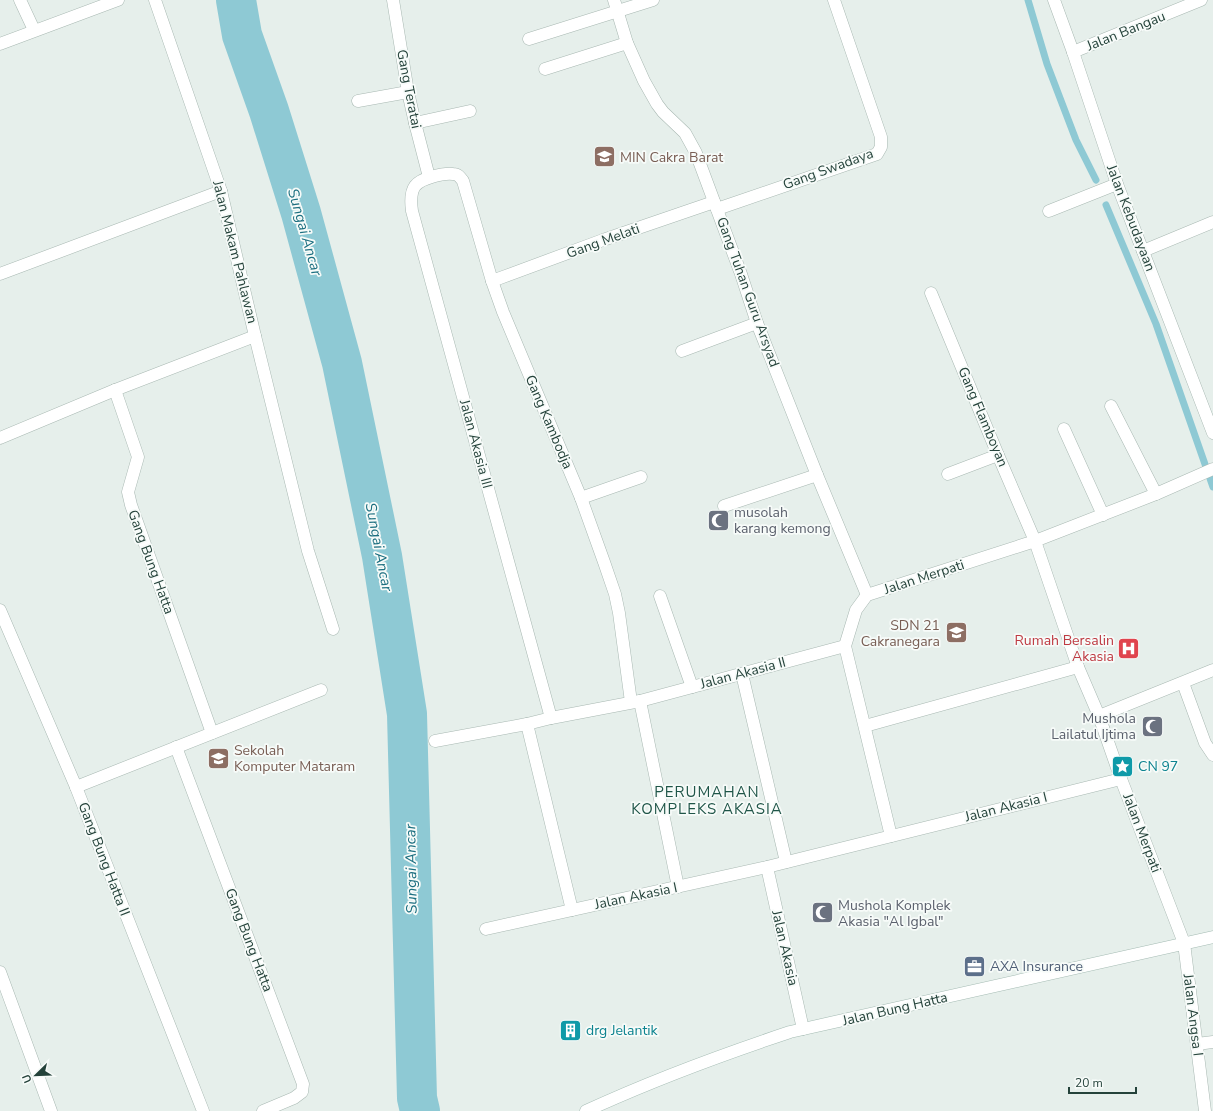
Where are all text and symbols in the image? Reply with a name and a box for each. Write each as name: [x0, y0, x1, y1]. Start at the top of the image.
street label: Jalan Bangau: [1083, 7, 1168, 56]
street label: Gang Teratai: [392, 48, 426, 130]
school or university icon: MIN Cakra Barat: [592, 144, 618, 170]
street label: Gang Swadaya: [780, 144, 876, 194]
place label: MIN Cakra Barat: [620, 148, 723, 167]
street label: Jalan Kebudayaan: [1102, 161, 1160, 274]
street label: Jalan Makam Pahlawan: [208, 178, 262, 326]
water label: Sungai Ancar: [283, 186, 327, 279]
street label: Gang Tuhan Guru Arsyad: [712, 214, 784, 370]
street label: Gang Melati: [564, 219, 642, 263]
street label: Gang Flamboyan: [953, 364, 1013, 470]
street label: Gang Kambodja: [521, 372, 577, 472]
street label: Jalan Akasia III: [455, 396, 497, 491]
water label: Sungai Ancar: [361, 501, 398, 594]
place label: musolah karang kemong: [734, 503, 831, 538]
street label: Gang Bung Hatta: [123, 507, 179, 617]
mosque icon: musolah karang kemong: [706, 507, 732, 533]
street label: Jalan Merpati: [881, 555, 967, 599]
place label: SDN 21 Cakranegara: [861, 616, 940, 651]
school or university icon: SDN 21 Cakranegara: [943, 620, 969, 646]
place label: Rumah Bersalin Akasia: [1014, 631, 1114, 666]
hospital icon: Rumah Bersalin Akasia: [1116, 635, 1142, 661]
street label: Jalan Akasia II: [697, 652, 788, 694]
place label: Mushola Lailatul Ijtima: [1051, 709, 1136, 744]
mosque icon: Mushola Lailatul Ijtima: [1139, 713, 1165, 739]
place label: Sekolah Komputer Mataram: [234, 741, 355, 776]
school or university icon: Sekolah Komputer Mataram: [206, 745, 232, 771]
place icon: CN 97: [1110, 753, 1136, 779]
place label: CN 97: [1138, 757, 1178, 776]
district label: PERUMAHAN KOMPLEKS AKASIA: [631, 782, 783, 819]
street label: Jalan Akasia I: [962, 788, 1049, 827]
street label: Jalan Merpati: [1118, 790, 1166, 875]
street label: Gang Bung Hatta II: [74, 799, 134, 919]
water label: Sungai Ancar: [400, 823, 422, 914]
street label: Jalan Akasia I: [592, 878, 679, 914]
street label: Gang Bung Hatta: [221, 885, 277, 995]
place label: Mushola Komplek Akasia "Al Igbal": [838, 896, 951, 931]
mosque icon: Mushola Komplek Akasia "Al Igbal": [809, 900, 835, 926]
street label: Jalan Akasia: [767, 907, 803, 988]
office icon: AXA Insurance: [961, 953, 987, 979]
place label: AXA Insurance: [990, 957, 1083, 976]
street label: Jalan Angsa I: [1178, 972, 1207, 1057]
street label: Jalan Bung Hatta: [840, 988, 949, 1031]
building icon: drg Jelantik: [557, 1017, 583, 1043]
place label: drg Jelantik: [586, 1021, 659, 1040]
north arrow: [16, 1055, 56, 1095]
scale bar: [1069, 1069, 1136, 1095]
text: U: [19, 1072, 36, 1085]
text: 20 m: [1075, 1075, 1103, 1091]

